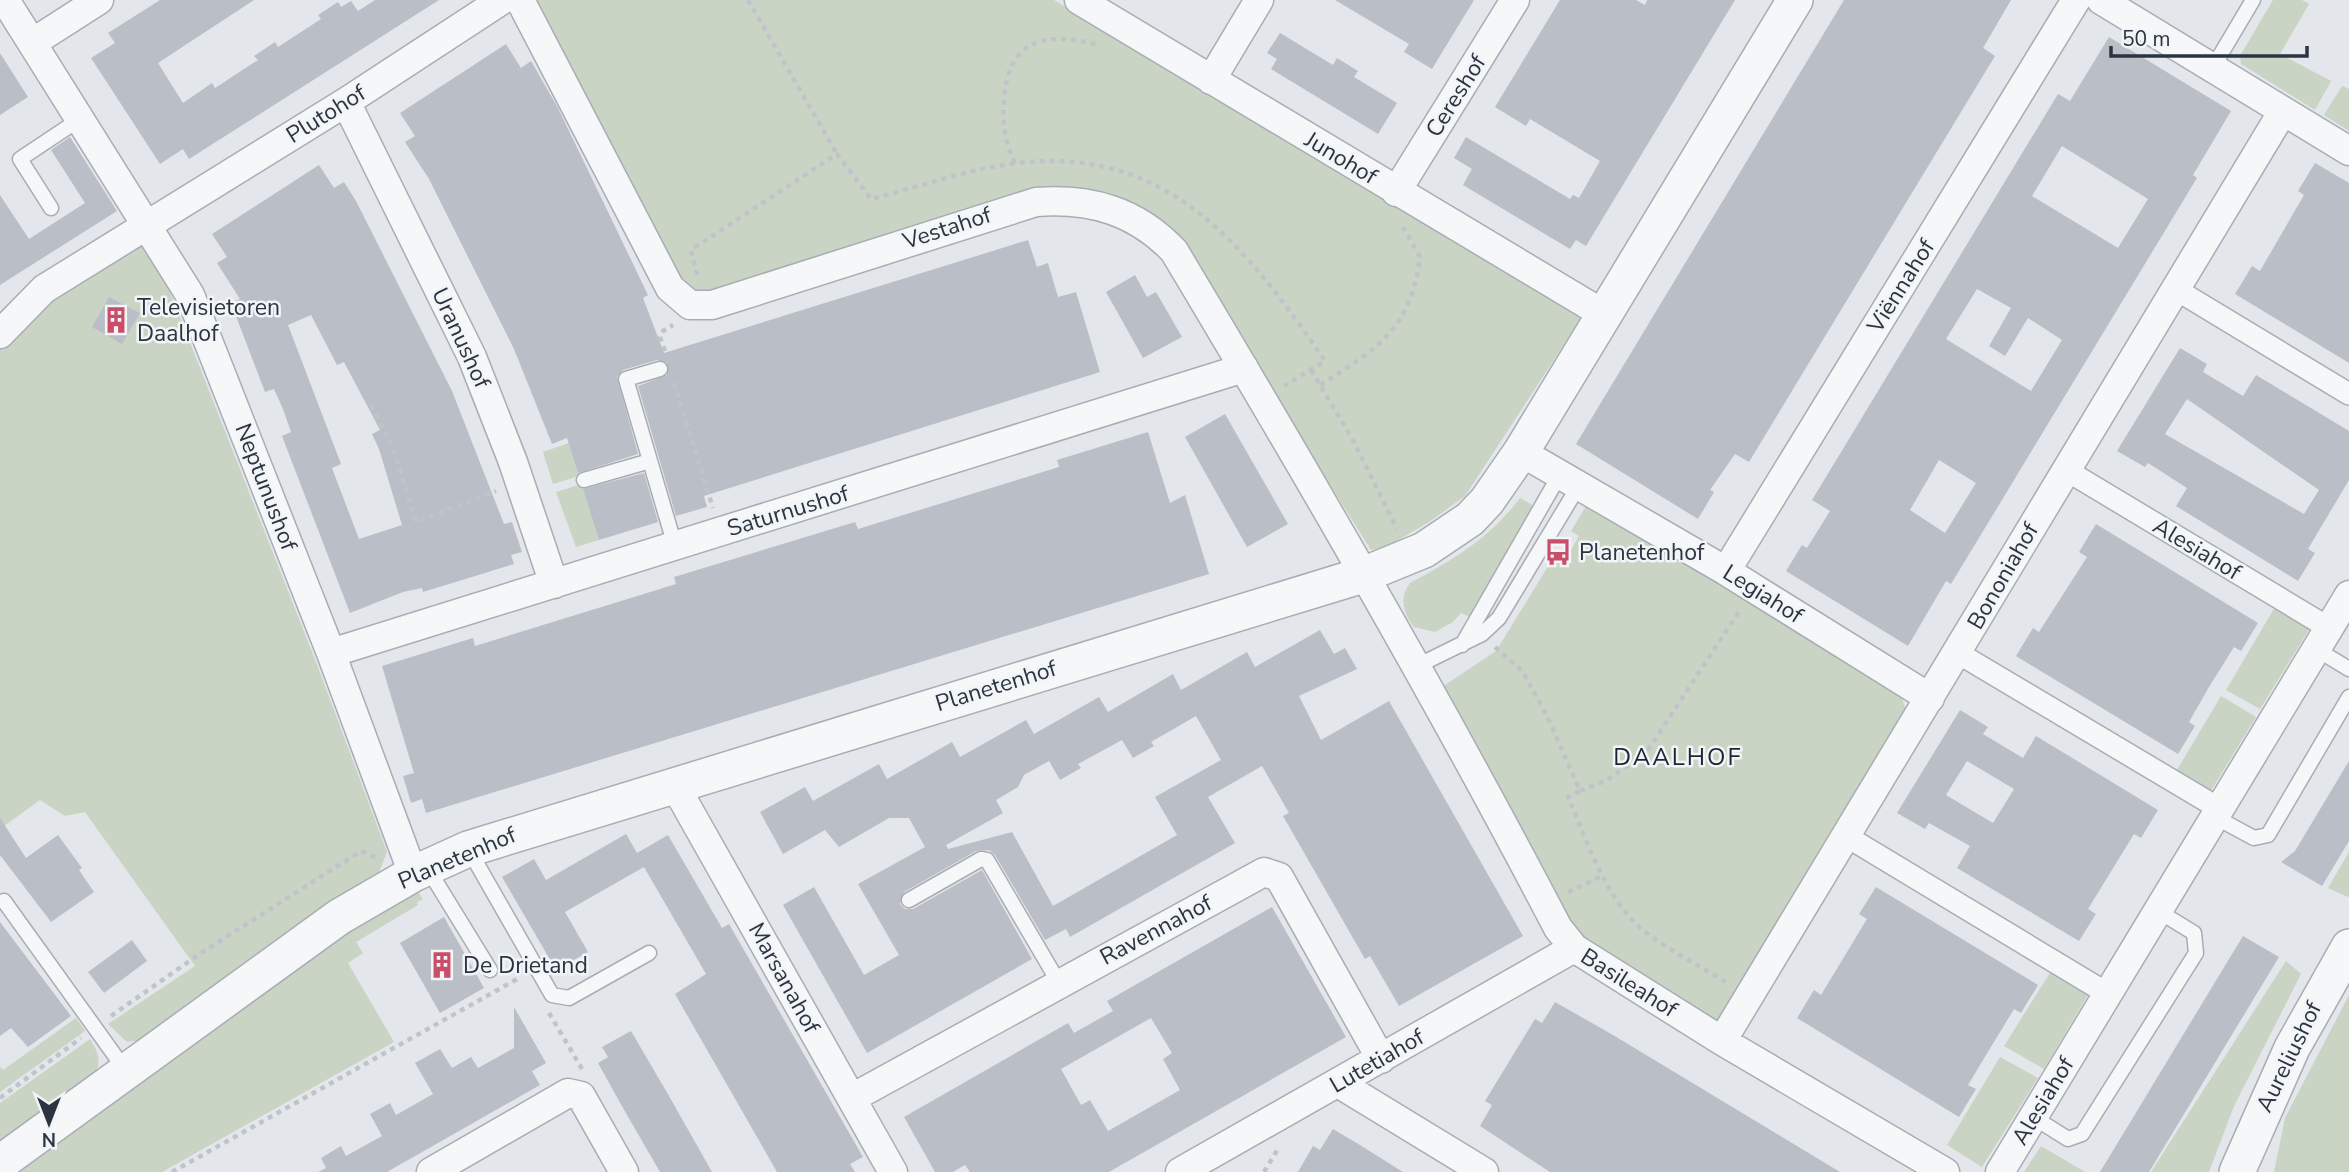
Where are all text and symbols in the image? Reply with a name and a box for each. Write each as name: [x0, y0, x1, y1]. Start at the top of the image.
scale bar: [2111, 14, 2307, 58]
text: 50 m: [2122, 25, 2171, 53]
street label: Cereshof: [1419, 49, 1494, 143]
street label: Plutohof: [280, 77, 372, 151]
street label: Junohof: [1298, 124, 1383, 192]
street label: Vestahof: [898, 199, 996, 257]
street label: Viënnahof: [1859, 233, 1942, 340]
street label: Uranushof: [424, 283, 498, 394]
place label: Televisietoren Daalhof: [137, 292, 280, 349]
building icon: Televisietoren Daalhof: [101, 305, 131, 335]
street label: Neptunushof: [228, 419, 305, 555]
street label: Saturnushof: [723, 478, 853, 544]
street label: Alesiahof: [2147, 511, 2247, 588]
street label: Bononiahof: [1960, 517, 2046, 635]
bus stop icon: Planetenhof: [1543, 537, 1573, 567]
place label: Planetenhof: [1579, 537, 1705, 568]
street label: Legiahof: [1717, 557, 1809, 631]
street label: Planetenhof: [931, 653, 1061, 719]
district label: DAALHOF: [1613, 741, 1743, 773]
street label: Planetenhof: [393, 819, 521, 897]
street label: Ravennahof: [1094, 887, 1218, 973]
street label: Marsanahof: [741, 917, 827, 1039]
street label: Basileahof: [1575, 941, 1684, 1025]
building icon: De Drietand: [427, 950, 457, 980]
place label: De Drietand: [463, 950, 588, 981]
street label: Aureliushof: [2249, 996, 2329, 1117]
street label: Lutetiahof: [1324, 1021, 1430, 1100]
street label: Alesiahof: [2005, 1051, 2082, 1151]
north arrow: [14, 1088, 84, 1158]
text: N: [42, 1126, 56, 1152]

